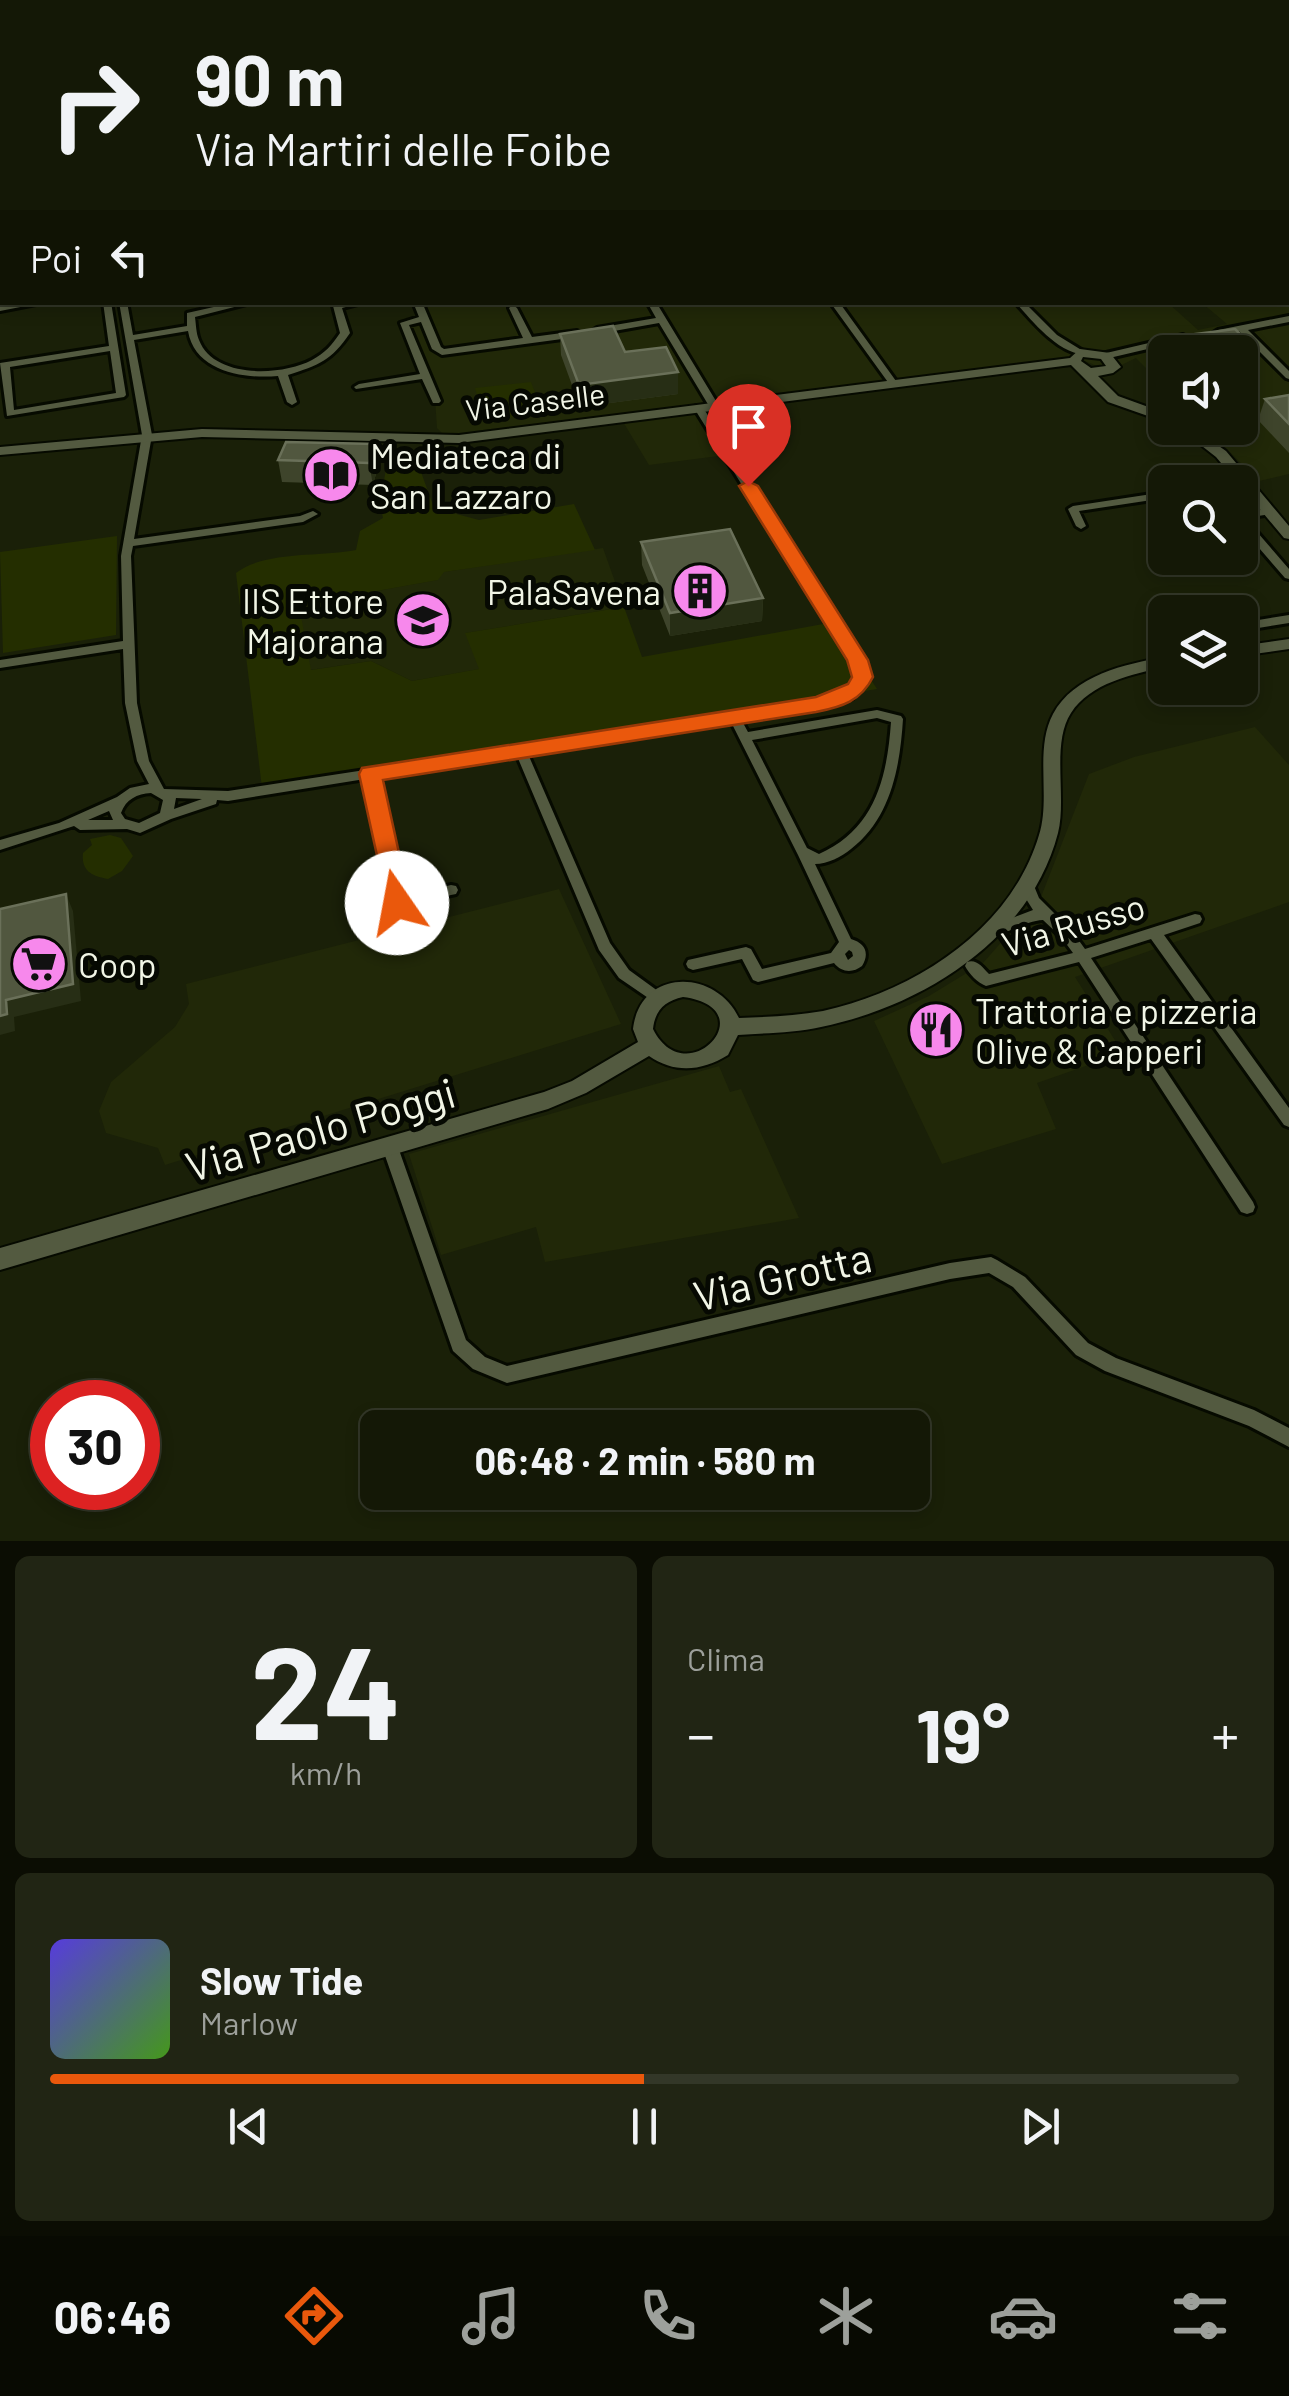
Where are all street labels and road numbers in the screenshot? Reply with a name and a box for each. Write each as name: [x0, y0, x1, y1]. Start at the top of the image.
street label: Via Caselle: [463, 375, 607, 427]
street label: Via Russo: [997, 884, 1149, 964]
street label: Via Paolo Poggi: [179, 1066, 461, 1191]
street label: Via Grotta: [688, 1230, 876, 1320]

